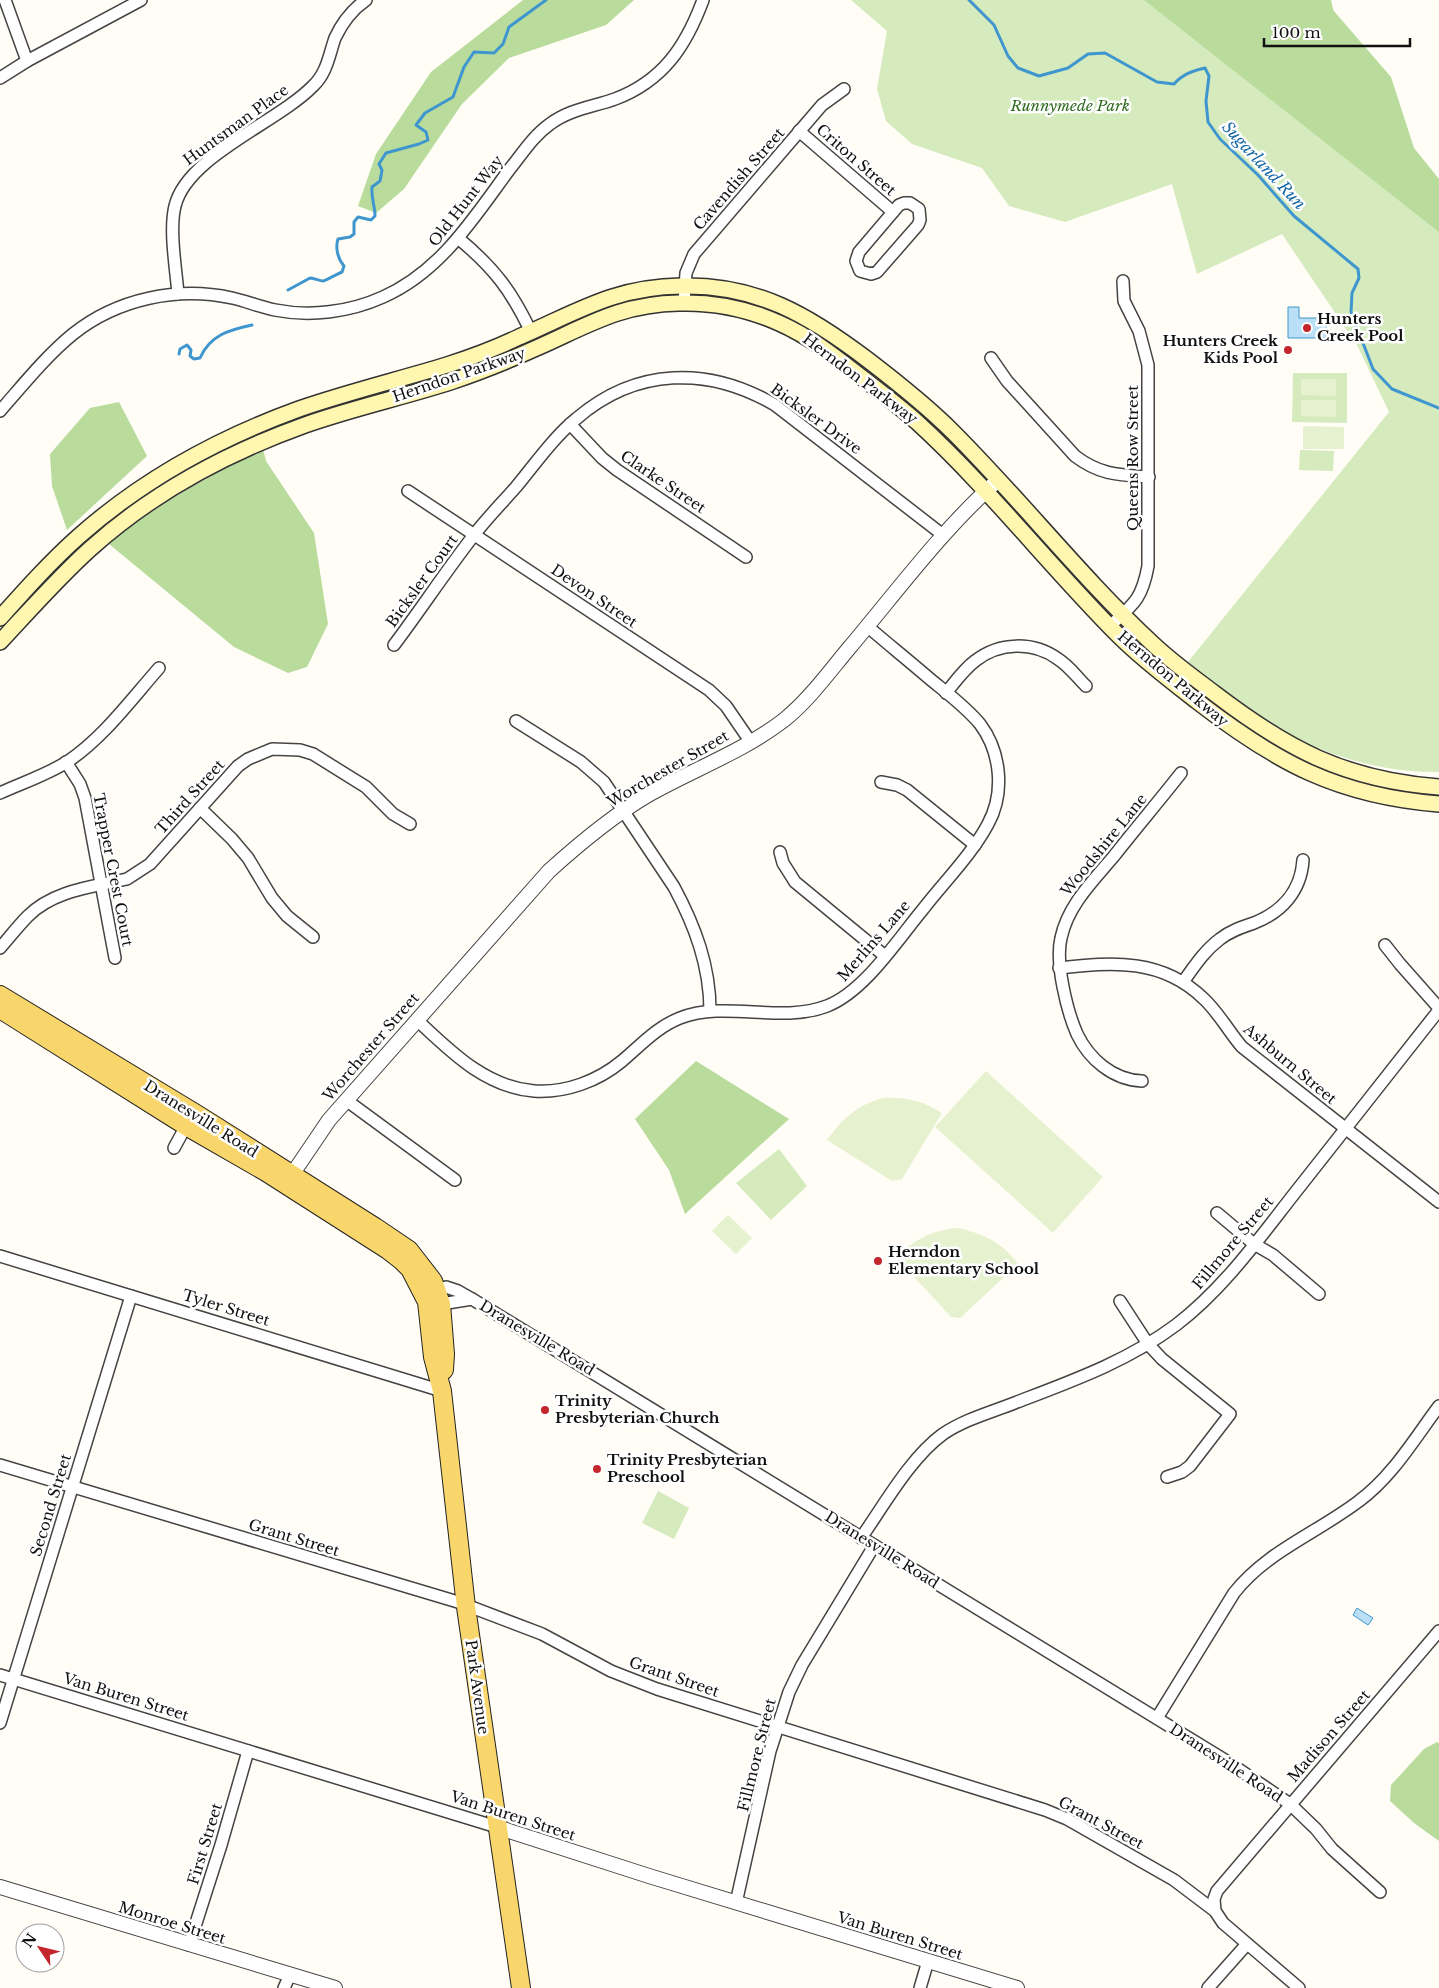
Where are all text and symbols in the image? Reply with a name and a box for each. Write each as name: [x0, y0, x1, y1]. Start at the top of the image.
scale bar: [1264, 15, 1410, 47]
text: 100 m: [1272, 23, 1321, 42]
street label: Huntsman Place: [179, 80, 292, 169]
park label: Runnymede Park: [1009, 96, 1130, 115]
water label: Sugarland Run: [1218, 117, 1310, 213]
street label: Criton Street: [813, 120, 900, 200]
street label: Cavendish Street: [689, 123, 789, 234]
street label: Old Hunt Way: [424, 151, 507, 250]
place label: Hunters Creek Pool: [1317, 309, 1404, 345]
marker: Hunters Creek Pool: [1301, 322, 1313, 334]
street label: Herndon Parkway: [799, 329, 922, 428]
place label: Hunters Creek Kids Pool: [1162, 331, 1279, 367]
street label: Herndon Parkway: [390, 343, 528, 406]
marker: Hunters Creek Kids Pool: [1282, 344, 1294, 356]
street label: Bicksler Drive: [767, 379, 866, 458]
street label: Queens Row Street: [1123, 385, 1142, 531]
street label: Clarke Street: [617, 446, 710, 517]
street label: Bicksler Court: [382, 530, 462, 631]
street label: Devon Street: [547, 560, 641, 632]
street label: Herndon Parkway: [1114, 627, 1233, 731]
street label: Worchester Street: [603, 726, 732, 812]
street label: Third Street: [151, 755, 228, 838]
street label: Woodshire Lane: [1056, 790, 1151, 901]
street label: Trapper Crest Court: [89, 792, 138, 948]
street label: Merlins Lane: [833, 896, 914, 985]
street label: Worchester Street: [318, 988, 423, 1106]
street label: Ashburn Street: [1239, 1019, 1341, 1108]
street label: Dranesville Road: [141, 1076, 262, 1161]
street label: Fillmore Street: [1188, 1192, 1277, 1293]
place label: Herndon Elementary School: [888, 1242, 1040, 1278]
marker: Herndon Elementary School: [872, 1255, 884, 1267]
street label: Tyler Street: [180, 1285, 272, 1330]
street label: Dranesville Road: [476, 1296, 598, 1379]
place label: Trinity Presbyterian Church: [555, 1391, 720, 1427]
marker: Trinity Presbyterian Church: [539, 1404, 551, 1416]
place label: Trinity Presbyterian Preschool: [607, 1450, 767, 1486]
street label: Second Street: [26, 1451, 75, 1558]
marker: Trinity Presbyterian Preschool: [591, 1463, 603, 1475]
street label: Dranesville Road: [822, 1507, 943, 1592]
street label: Grant Street: [246, 1515, 342, 1560]
street label: Park Avenue: [461, 1638, 494, 1736]
street label: Grant Street: [627, 1652, 722, 1701]
street label: Van Buren Street: [60, 1668, 191, 1725]
street label: Madison Street: [1283, 1685, 1374, 1786]
street label: Fillmore Street: [733, 1696, 780, 1813]
street label: Dranesville Road: [1166, 1719, 1286, 1806]
street label: Van Buren Street: [447, 1786, 578, 1845]
street label: Grant Street: [1055, 1792, 1147, 1853]
street label: First Street: [183, 1800, 226, 1887]
street label: Monroe Street: [116, 1897, 228, 1948]
street label: Van Buren Street: [834, 1907, 965, 1964]
north arrow: [15, 1923, 65, 1973]
text: N: [18, 1930, 41, 1951]

